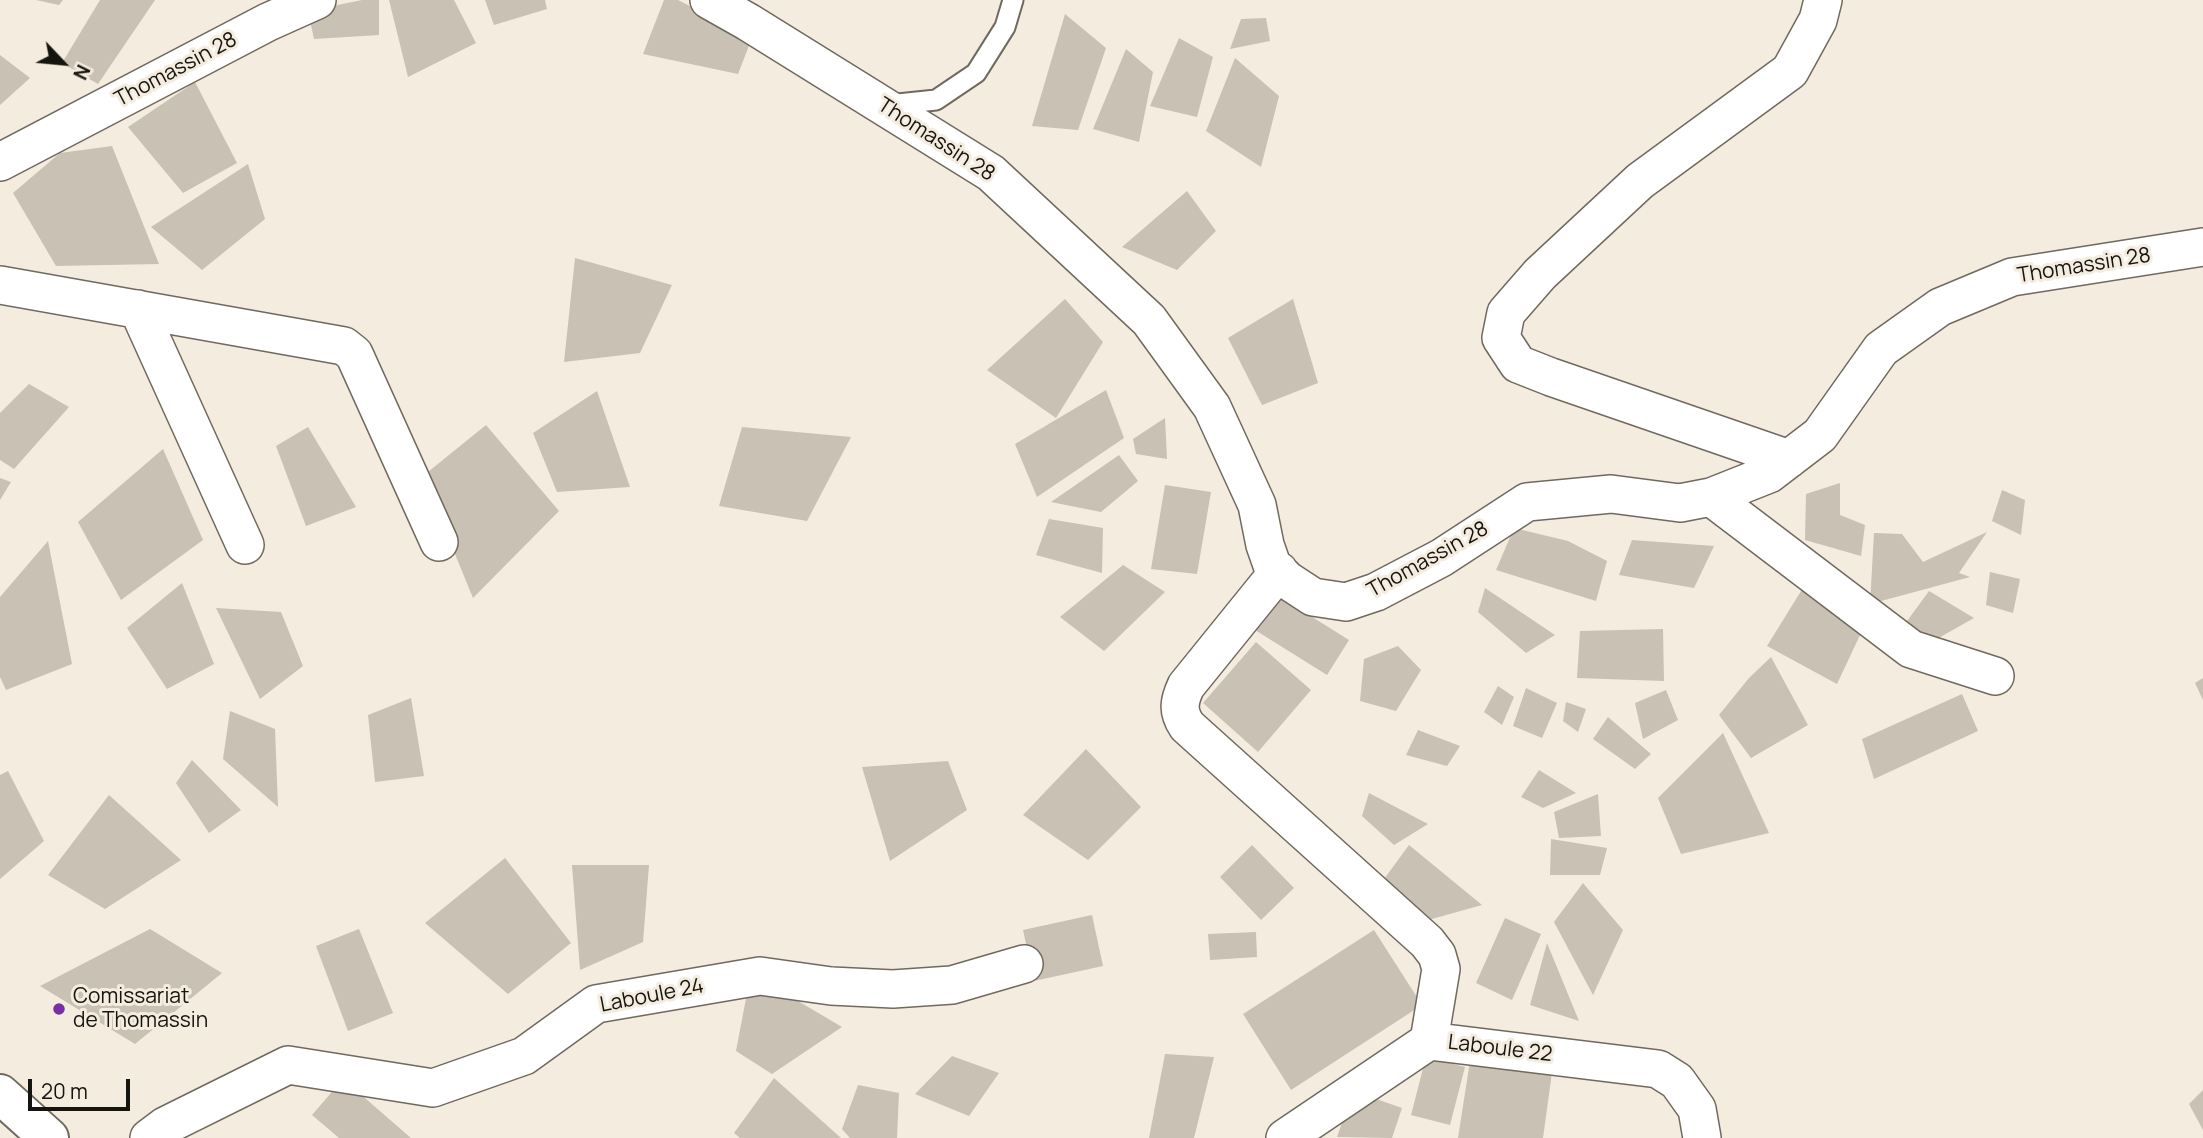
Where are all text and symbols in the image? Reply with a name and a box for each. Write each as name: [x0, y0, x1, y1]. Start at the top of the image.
street label: Thomassin 28: [111, 27, 241, 113]
north arrow: [28, 28, 98, 98]
text: N: [67, 60, 97, 84]
street label: Thomassin 28: [873, 93, 999, 187]
street label: Thomassin 28: [2016, 243, 2152, 289]
street label: Thomassin 28: [1363, 516, 1493, 604]
street label: Laboule 24: [598, 974, 706, 1018]
place label: Comissariat de Thomassin: [73, 984, 208, 1034]
marker: Comissariat de Thomassin: [51, 1001, 67, 1017]
street label: Laboule 22: [1446, 1030, 1554, 1068]
scale bar: [32, 1064, 133, 1108]
text: 20 m: [41, 1077, 88, 1105]

